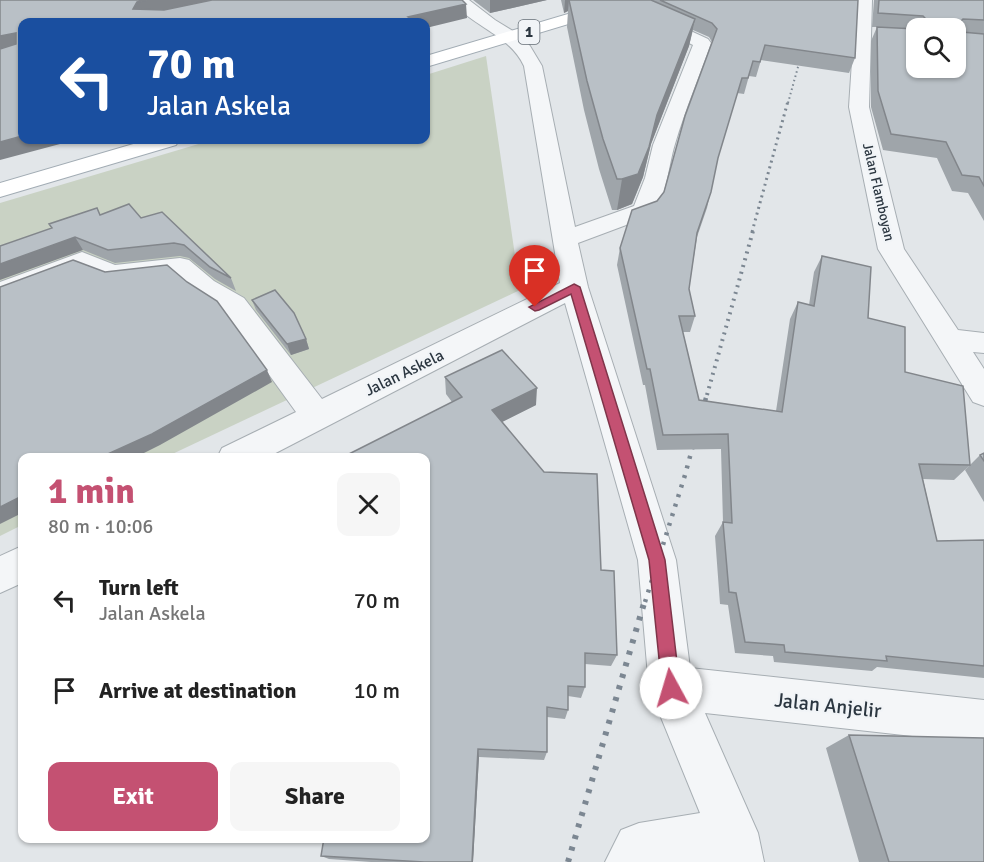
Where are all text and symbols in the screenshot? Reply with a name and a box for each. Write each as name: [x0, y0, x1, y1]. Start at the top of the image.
map controls: [906, 18, 966, 78]
button: search: [906, 18, 966, 78]
road number: 1: [518, 20, 540, 44]
text: 70 m: [147, 39, 236, 90]
icon: left: [48, 42, 126, 120]
text: Jalan Askela: [147, 90, 291, 123]
street label: Jalan Flamboyan: [859, 141, 898, 243]
pin: [509, 245, 560, 307]
icon: arrive: [518, 254, 551, 287]
street label: Jalan Askela: [362, 345, 447, 401]
text: 1 min: [48, 469, 135, 514]
button: close: [337, 473, 400, 536]
text: 80 m · 10:06: [48, 514, 153, 539]
text: Turn left: [99, 574, 179, 601]
icon: left: [48, 584, 81, 617]
text: 70 m: [354, 587, 400, 614]
text: Jalan Askela: [99, 601, 206, 626]
position arrow: [639, 656, 703, 720]
icon: arrive: [48, 674, 81, 707]
text: Arrive at destination: [99, 677, 296, 704]
text: 10 m: [354, 677, 400, 704]
street label: Jalan Anjelir: [773, 687, 883, 724]
button: Exit: [48, 762, 218, 831]
button: Share: [230, 762, 400, 831]

